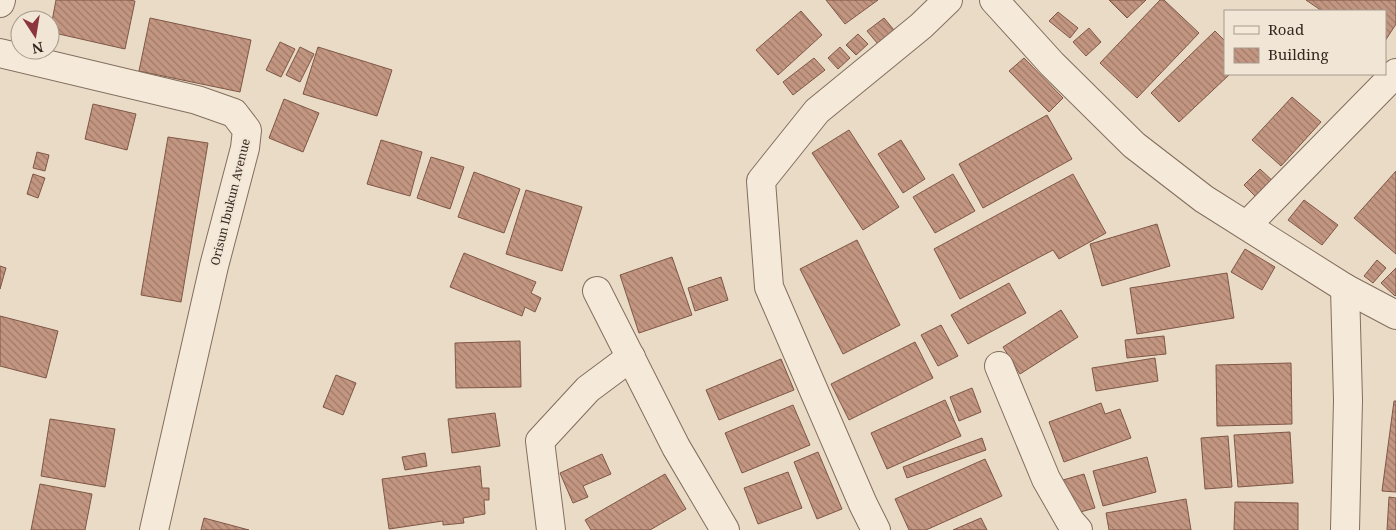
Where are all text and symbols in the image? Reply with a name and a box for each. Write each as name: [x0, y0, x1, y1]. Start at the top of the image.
north arrow: [10, 10, 60, 60]
legend: [1224, 10, 1386, 75]
text: Road: [1268, 19, 1304, 39]
text: N: [30, 38, 45, 59]
text: Building: [1268, 44, 1329, 64]
street label: Orisun Ibukun Avenue: [206, 137, 254, 267]

